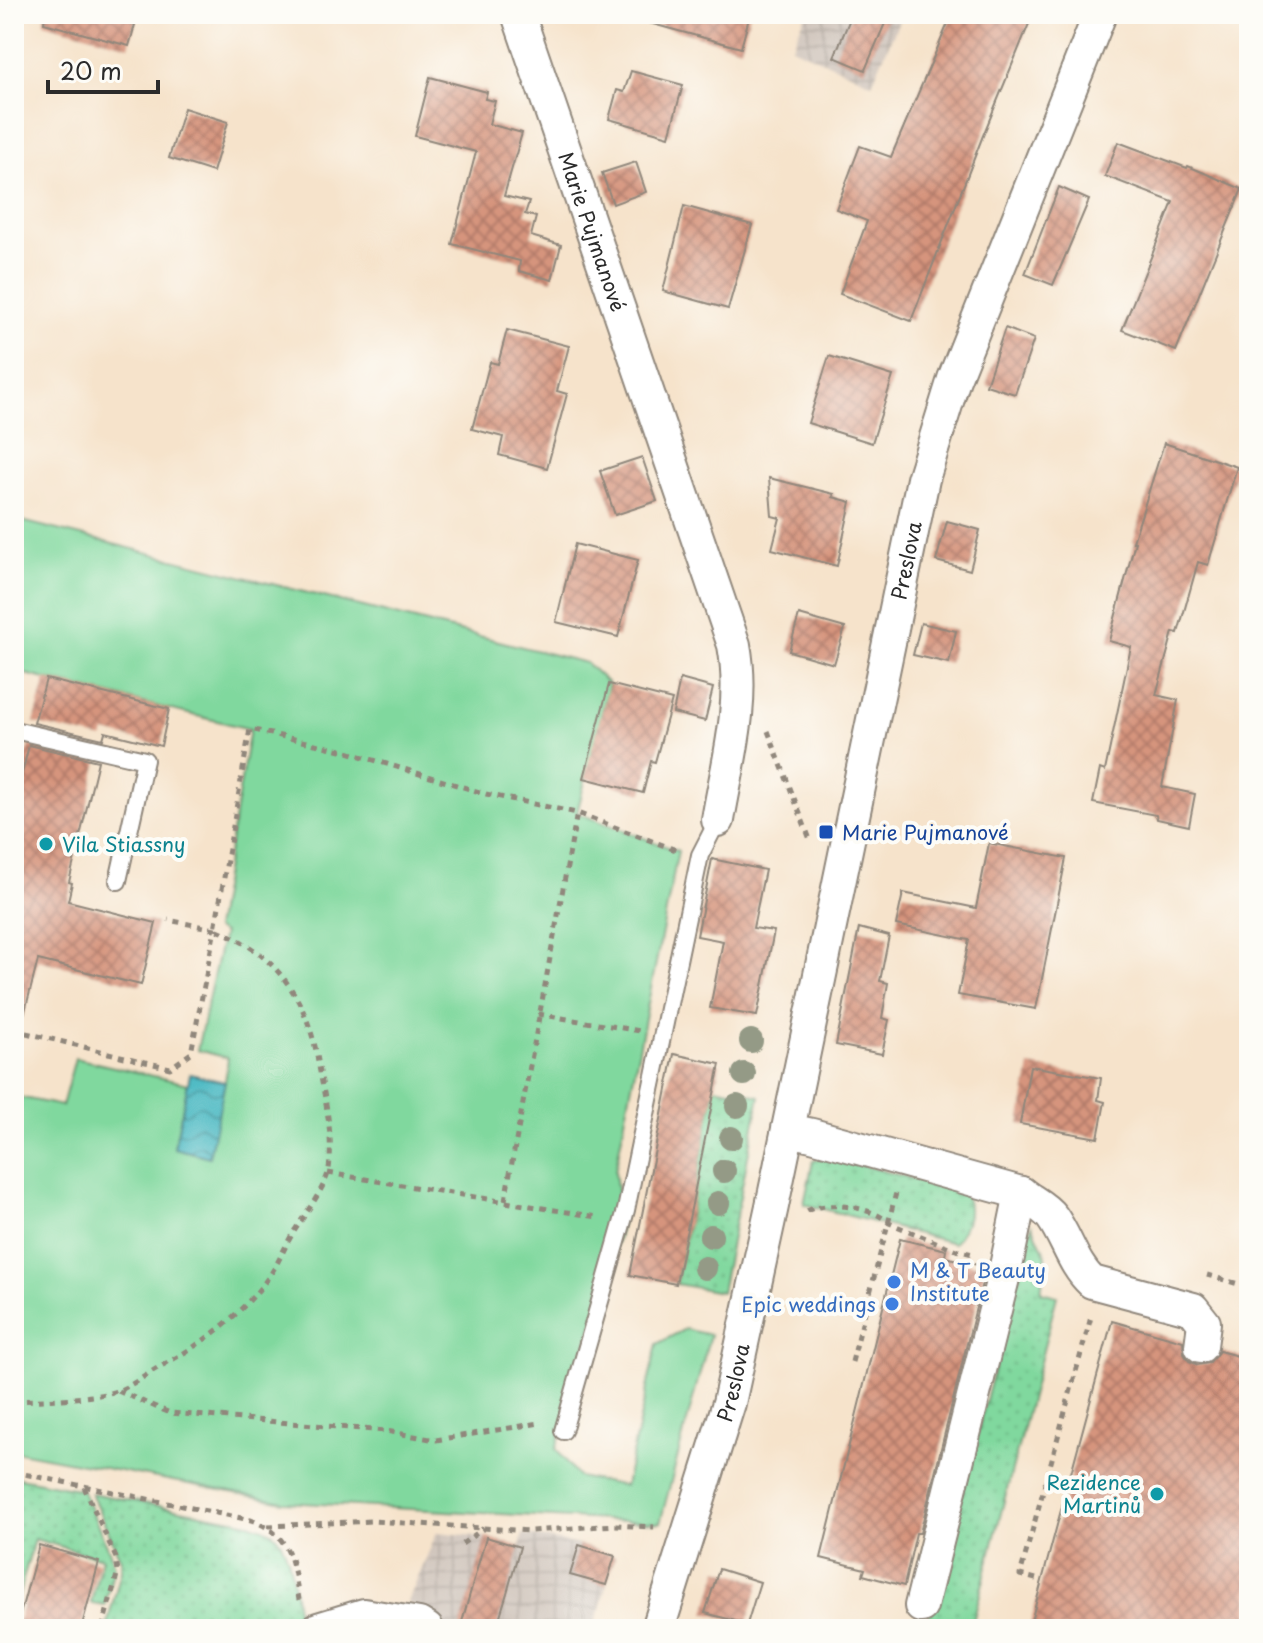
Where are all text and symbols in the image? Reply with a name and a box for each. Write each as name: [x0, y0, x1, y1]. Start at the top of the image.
scale bar: [48, 44, 158, 94]
text: 20 m: [60, 52, 122, 88]
street label: Marie Pujmanové: [551, 148, 634, 315]
street label: Preslova: [883, 518, 929, 602]
place label: Marie Pujmanové: [842, 817, 1009, 847]
marker: Marie Pujmanové: [817, 823, 835, 841]
place label: Vila Stiassny: [62, 829, 186, 859]
marker: Vila Stiassny: [37, 835, 55, 853]
place label: M & T Beauty Institute: [910, 1255, 1046, 1308]
marker: M & T Beauty Institute: [885, 1273, 903, 1291]
place label: Epic weddings: [741, 1289, 876, 1319]
marker: Epic weddings: [883, 1295, 901, 1313]
street label: Preslova: [709, 1340, 757, 1425]
place label: Rezidence Martinů: [1046, 1467, 1141, 1520]
marker: Rezidence Martinů: [1148, 1485, 1166, 1503]

